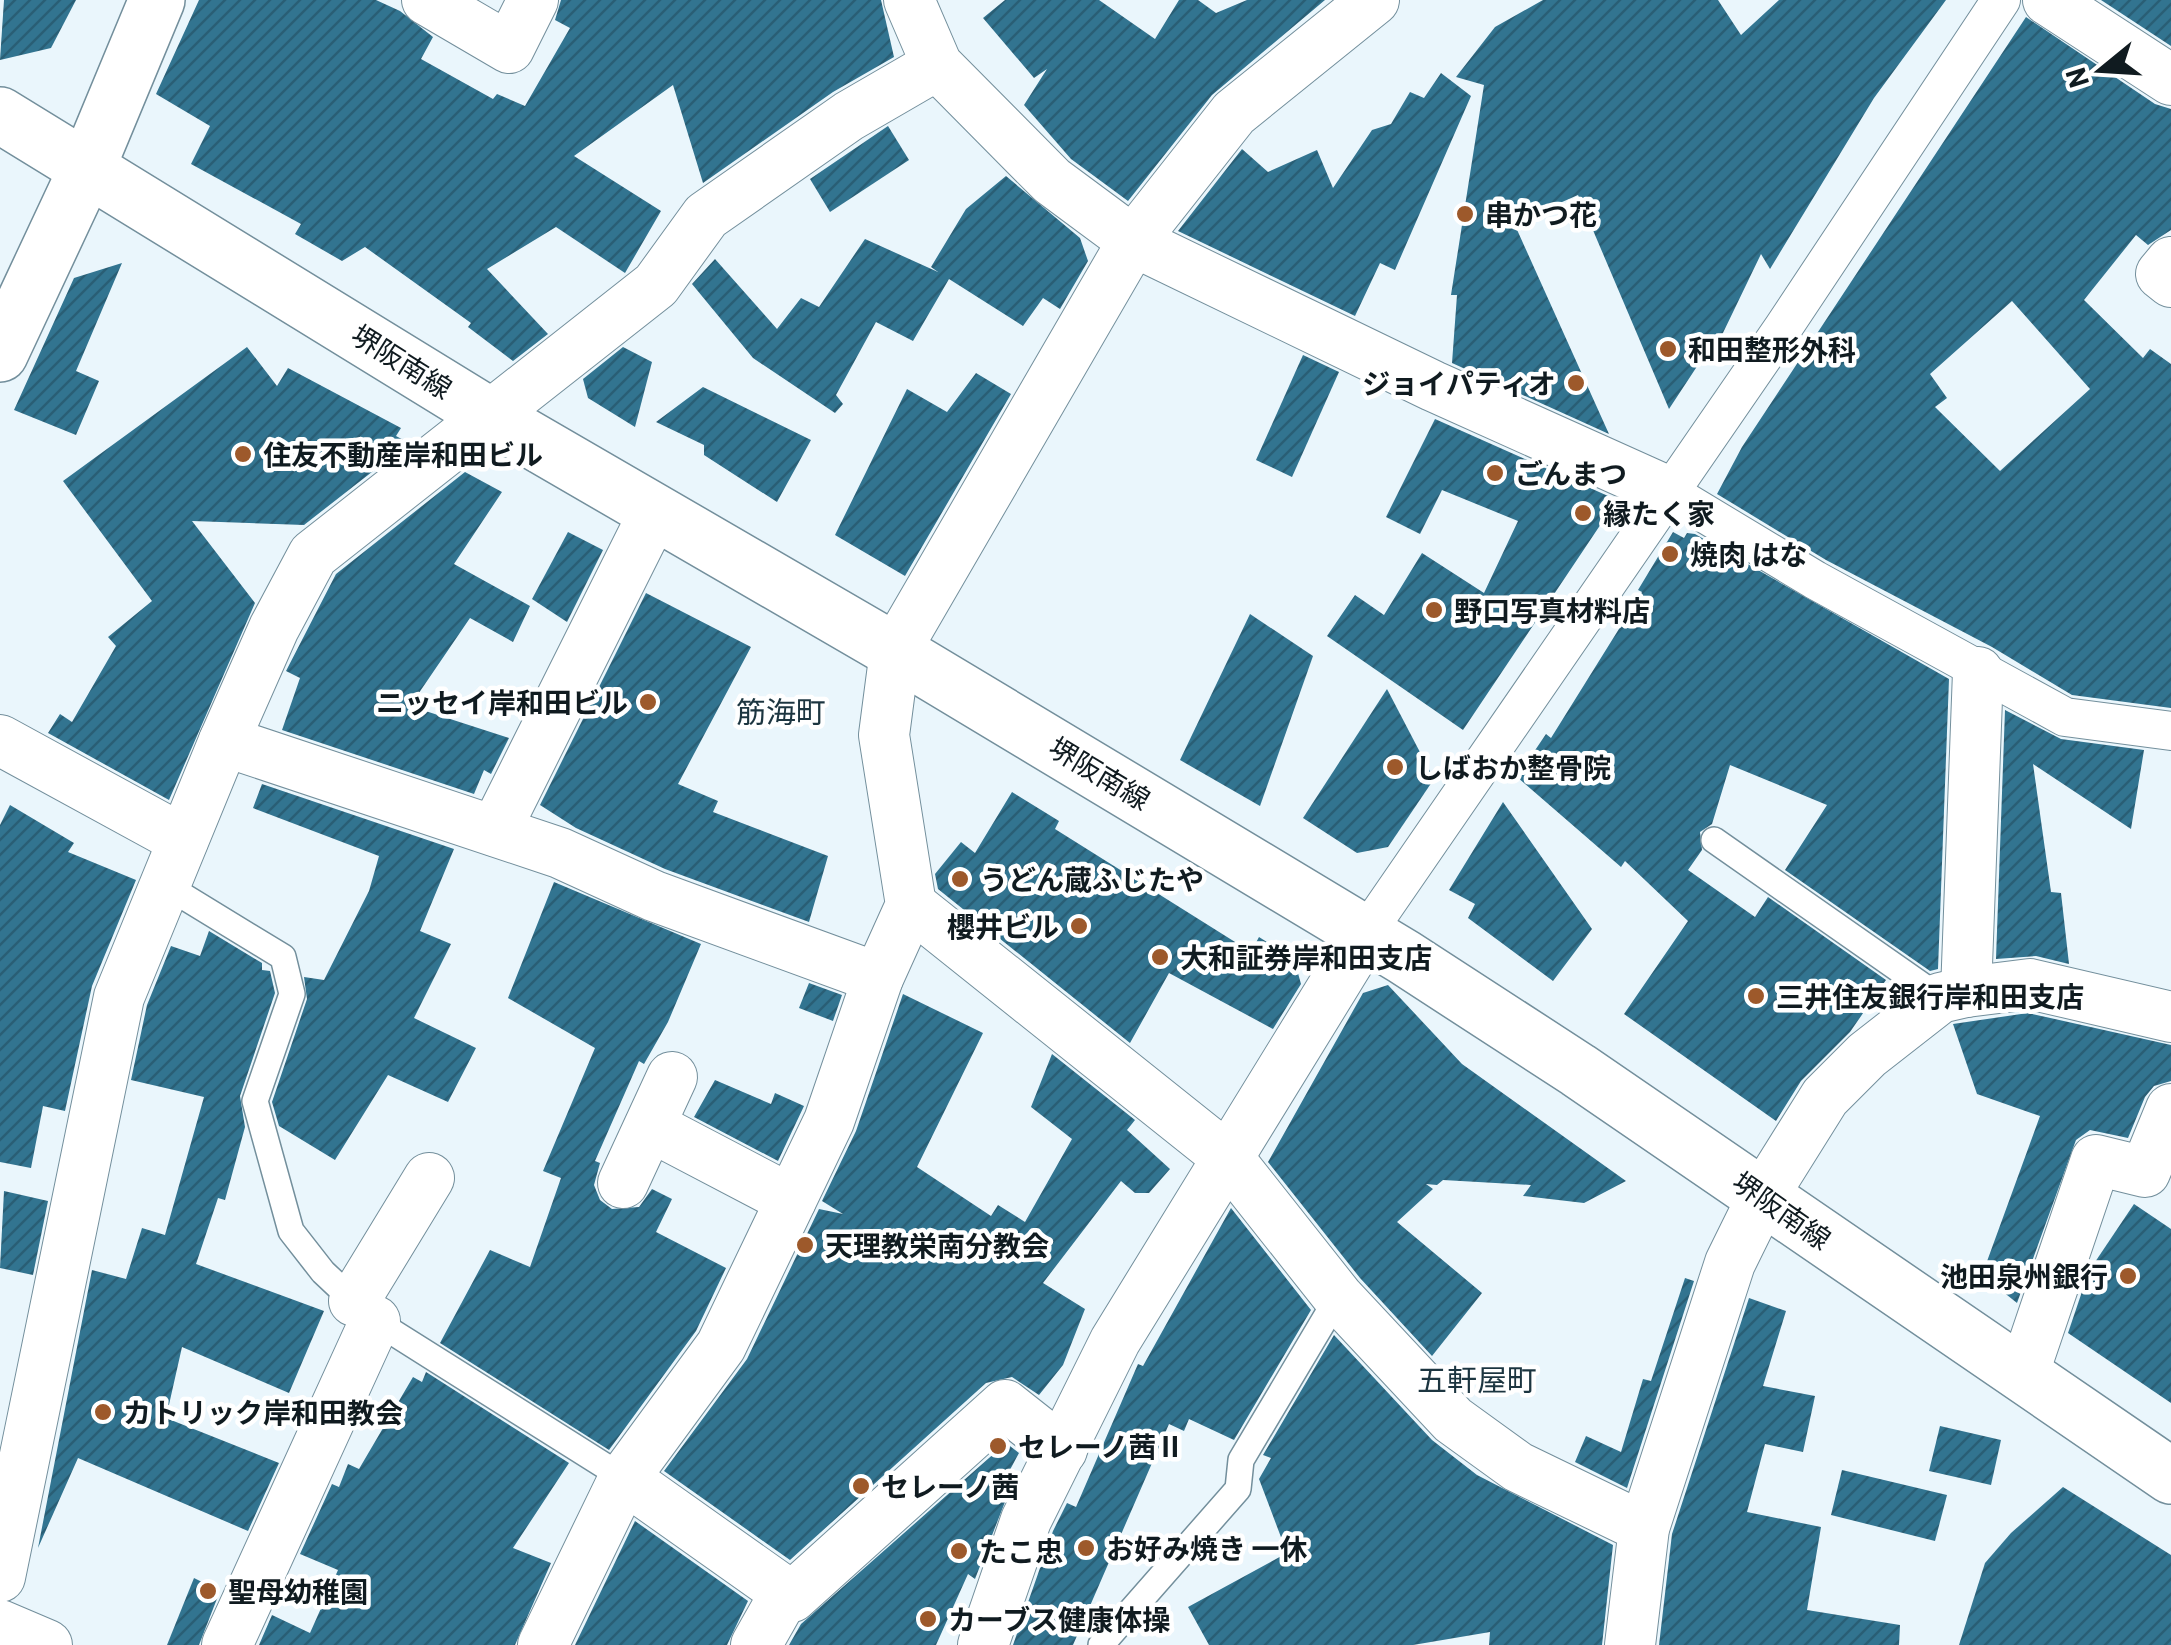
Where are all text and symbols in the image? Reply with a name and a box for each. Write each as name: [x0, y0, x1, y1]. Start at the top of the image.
north arrow: [2051, 20, 2151, 120]
text: N: [2057, 64, 2095, 92]
place label: 串かつ花: [1485, 197, 1597, 231]
marker: 串かつ花: [1454, 203, 1476, 225]
street label: 堺阪南線: [345, 317, 459, 405]
place label: 和田整形外科: [1688, 332, 1856, 366]
marker: 和田整形外科: [1657, 338, 1679, 360]
place label: ジョイパティオ: [1362, 366, 1556, 400]
marker: ジョイパティオ: [1565, 372, 1587, 394]
place label: 住友不動産岸和田ビル: [263, 437, 543, 471]
marker: 住友不動産岸和田ビル: [232, 443, 254, 465]
place label: ごんまつ: [1515, 456, 1627, 490]
marker: ごんまつ: [1484, 462, 1506, 484]
place label: 縁たく家: [1603, 496, 1715, 530]
marker: 縁たく家: [1572, 502, 1594, 524]
place label: 焼肉 はな: [1690, 537, 1808, 571]
marker: 焼肉 はな: [1659, 543, 1681, 565]
place label: 野口写真材料店: [1454, 593, 1650, 627]
marker: 野口写真材料店: [1423, 599, 1445, 621]
place label: ニッセイ岸和田ビル: [376, 685, 628, 719]
marker: ニッセイ岸和田ビル: [637, 691, 659, 713]
district label: 筋海町: [736, 693, 826, 729]
street label: 堺阪南線: [1043, 730, 1157, 816]
place label: しばおか整骨院: [1415, 750, 1611, 784]
marker: しばおか整骨院: [1384, 756, 1406, 778]
place label: うどん蔵ふじたや: [980, 862, 1204, 896]
marker: うどん蔵ふじたや: [949, 868, 971, 890]
place label: 櫻井ビル: [947, 909, 1059, 943]
marker: 櫻井ビル: [1068, 915, 1090, 937]
place label: 大和証券岸和田支店: [1180, 940, 1432, 974]
marker: 大和証券岸和田支店: [1149, 946, 1171, 968]
place label: 三井住友銀行岸和田支店: [1776, 979, 2084, 1013]
marker: 三井住友銀行岸和田支店: [1745, 985, 1767, 1007]
street label: 堺阪南線: [1726, 1164, 1838, 1256]
place label: 天理教栄南分教会: [825, 1228, 1049, 1262]
marker: 天理教栄南分教会: [794, 1234, 816, 1256]
place label: 池田泉州銀行: [1940, 1259, 2108, 1293]
marker: 池田泉州銀行: [2117, 1265, 2139, 1287]
district label: 五軒屋町: [1417, 1361, 1537, 1397]
place label: カトリック岸和田教会: [123, 1395, 403, 1429]
marker: カトリック岸和田教会: [92, 1401, 114, 1423]
place label: セレーノ茜Ⅱ: [1018, 1429, 1184, 1463]
marker: セレーノ茜Ⅱ: [987, 1435, 1009, 1457]
place label: セレーノ茜: [881, 1469, 1019, 1503]
marker: セレーノ茜: [850, 1475, 872, 1497]
place label: お好み焼き 一休: [1106, 1531, 1308, 1565]
place label: たこ忠: [979, 1534, 1063, 1568]
marker: お好み焼き 一休: [1075, 1537, 1097, 1559]
marker: たこ忠: [948, 1540, 970, 1562]
place label: 聖母幼稚園: [228, 1574, 368, 1608]
marker: 聖母幼稚園: [197, 1580, 219, 1602]
place label: カーブス健康体操: [948, 1602, 1170, 1636]
marker: カーブス健康体操: [917, 1608, 939, 1630]

